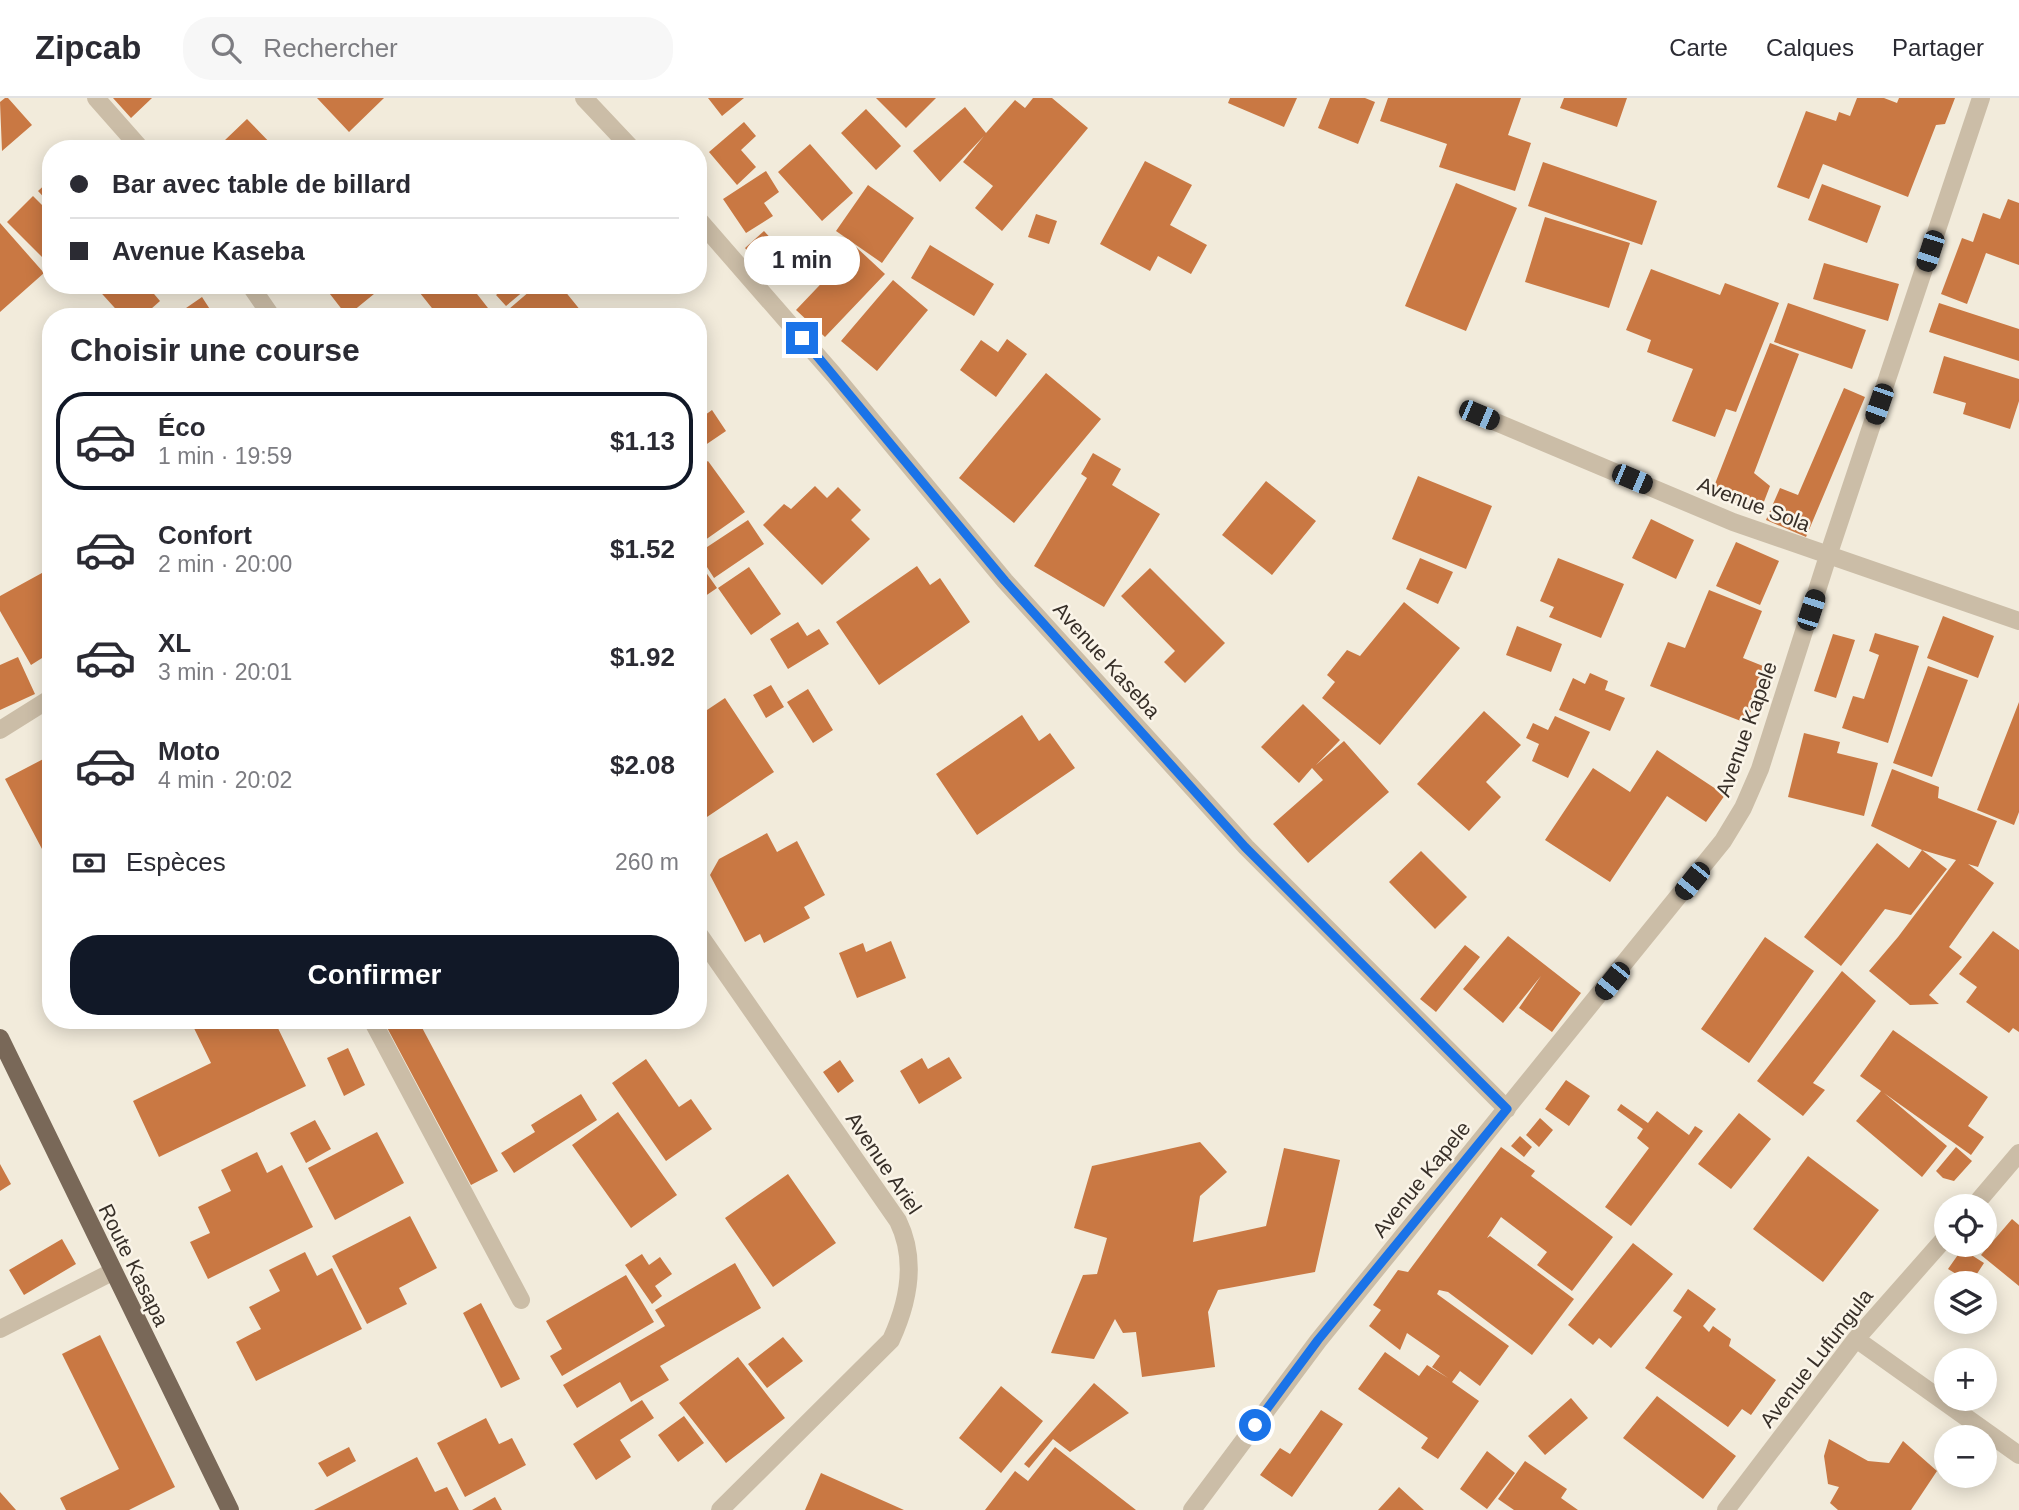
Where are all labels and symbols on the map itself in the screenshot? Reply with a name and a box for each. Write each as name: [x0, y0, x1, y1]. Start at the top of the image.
car: [1914, 228, 1947, 274]
callout: 1 min: [744, 236, 860, 286]
route end: [786, 322, 818, 354]
car: [1863, 381, 1896, 427]
car: [1456, 397, 1503, 433]
car: [1609, 461, 1656, 497]
street label: Avenue Sola: [1694, 472, 1814, 536]
car: [1795, 587, 1828, 633]
street label: Avenue Kaseba: [1049, 597, 1165, 723]
street label: Avenue Kapele: [1711, 658, 1781, 800]
car: [1671, 858, 1714, 904]
car: [1591, 958, 1634, 1004]
street label: Avenue Ariel: [842, 1108, 926, 1218]
street label: Avenue Kapele: [1367, 1117, 1475, 1241]
street label: Route Kasapa: [94, 1200, 174, 1330]
street label: Avenue Lufungula: [1755, 1284, 1877, 1432]
route start: [1239, 1409, 1271, 1441]

